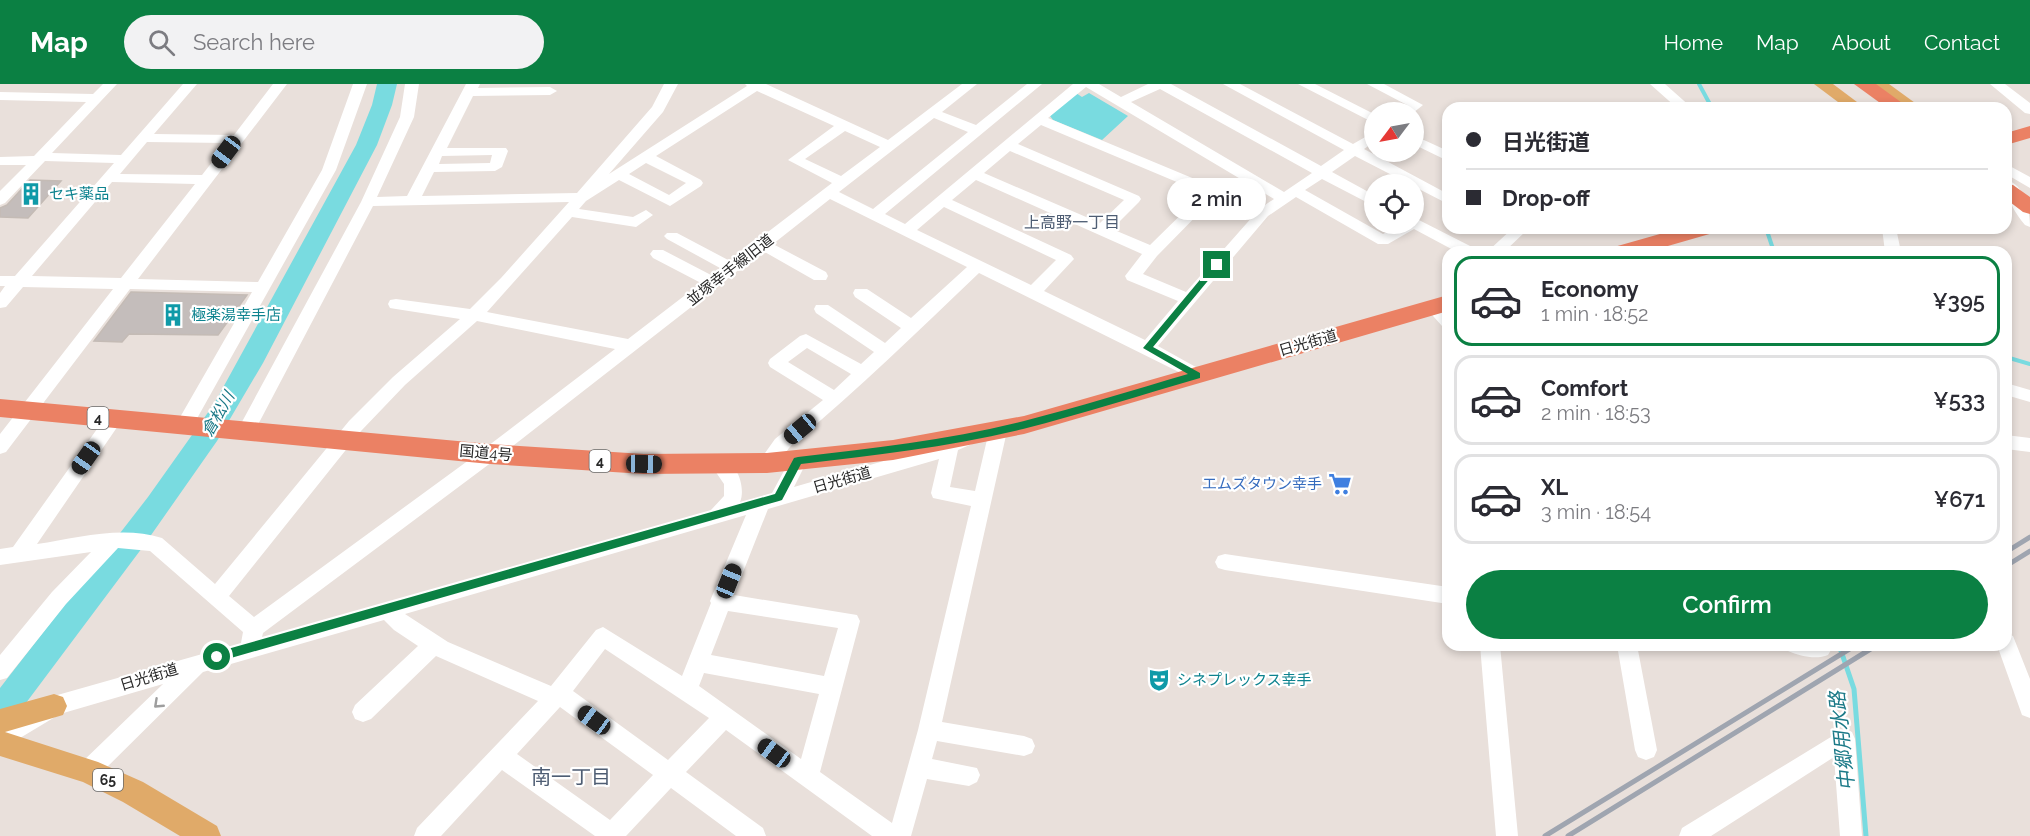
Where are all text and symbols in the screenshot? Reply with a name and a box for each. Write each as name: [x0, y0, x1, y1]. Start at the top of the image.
search box: [124, 15, 544, 69]
text: Map: [30, 26, 88, 59]
icon: search: [145, 26, 178, 59]
text: Search here: [193, 29, 315, 55]
text: Home: [1664, 30, 1723, 55]
text: Map: [1756, 30, 1799, 55]
text: About: [1832, 30, 1891, 55]
text: Contact: [1924, 30, 2000, 55]
north arrow: [1364, 102, 1424, 162]
map controls: [1364, 102, 1424, 234]
text: 日光街道: [1502, 129, 1590, 155]
car: [208, 132, 244, 172]
button: locate: [1364, 174, 1424, 234]
callout: 2 min: [1168, 178, 1266, 220]
building icon: セキ薬品: [18, 181, 44, 207]
place label: セキ薬品: [49, 185, 109, 203]
text: Drop-off: [1502, 185, 1590, 211]
text: 2 min: [1191, 187, 1242, 211]
district label: 上高野一丁目: [1024, 213, 1120, 232]
street label: 並塚幸手線旧道: [683, 231, 777, 309]
route end: [1203, 251, 1230, 278]
icon: car: [1469, 274, 1523, 328]
text: Economy: [1541, 276, 1639, 302]
text: ¥395: [1932, 288, 1985, 314]
building icon: 極楽湯幸手店: [160, 302, 186, 328]
text: 1 min · 18:52: [1541, 302, 1649, 326]
place label: 極楽湯幸手店: [191, 306, 281, 324]
street label: 日光街道: [1277, 326, 1339, 360]
icon: car: [1469, 373, 1523, 427]
text: Comfort: [1541, 375, 1628, 401]
water label: 倉松川: [198, 387, 239, 440]
text: ¥533: [1933, 387, 1985, 413]
text: 2 min · 18:53: [1541, 401, 1651, 425]
road number: 4: [88, 407, 108, 429]
car: [780, 411, 820, 447]
car: [68, 438, 104, 478]
street label: 国道4号: [459, 442, 513, 464]
road number: 4: [590, 450, 610, 472]
car: [626, 455, 662, 473]
street label: 日光街道: [811, 463, 873, 497]
supermarket icon: エムズタウン幸手: [1327, 471, 1353, 497]
icon: car: [1469, 472, 1523, 526]
text: XL: [1541, 474, 1568, 500]
place label: エムズタウン幸手: [1202, 475, 1322, 493]
text: ¥671: [1934, 486, 1985, 512]
text: 3 min · 18:54: [1541, 500, 1651, 524]
car: [714, 561, 744, 601]
button: Confirm: [1466, 570, 1988, 639]
route start: [203, 643, 230, 670]
street label: 日光街道: [118, 660, 180, 694]
theatre icon: シネプレックス幸手: [1146, 667, 1172, 693]
place label: シネプレックス幸手: [1177, 671, 1312, 689]
water label: 中郷用水路: [1825, 688, 1859, 792]
one-way arrow: [155, 697, 165, 708]
car: [574, 702, 614, 738]
car: [754, 735, 794, 771]
district label: 南一丁目: [531, 765, 611, 789]
road number: 65: [93, 769, 123, 791]

